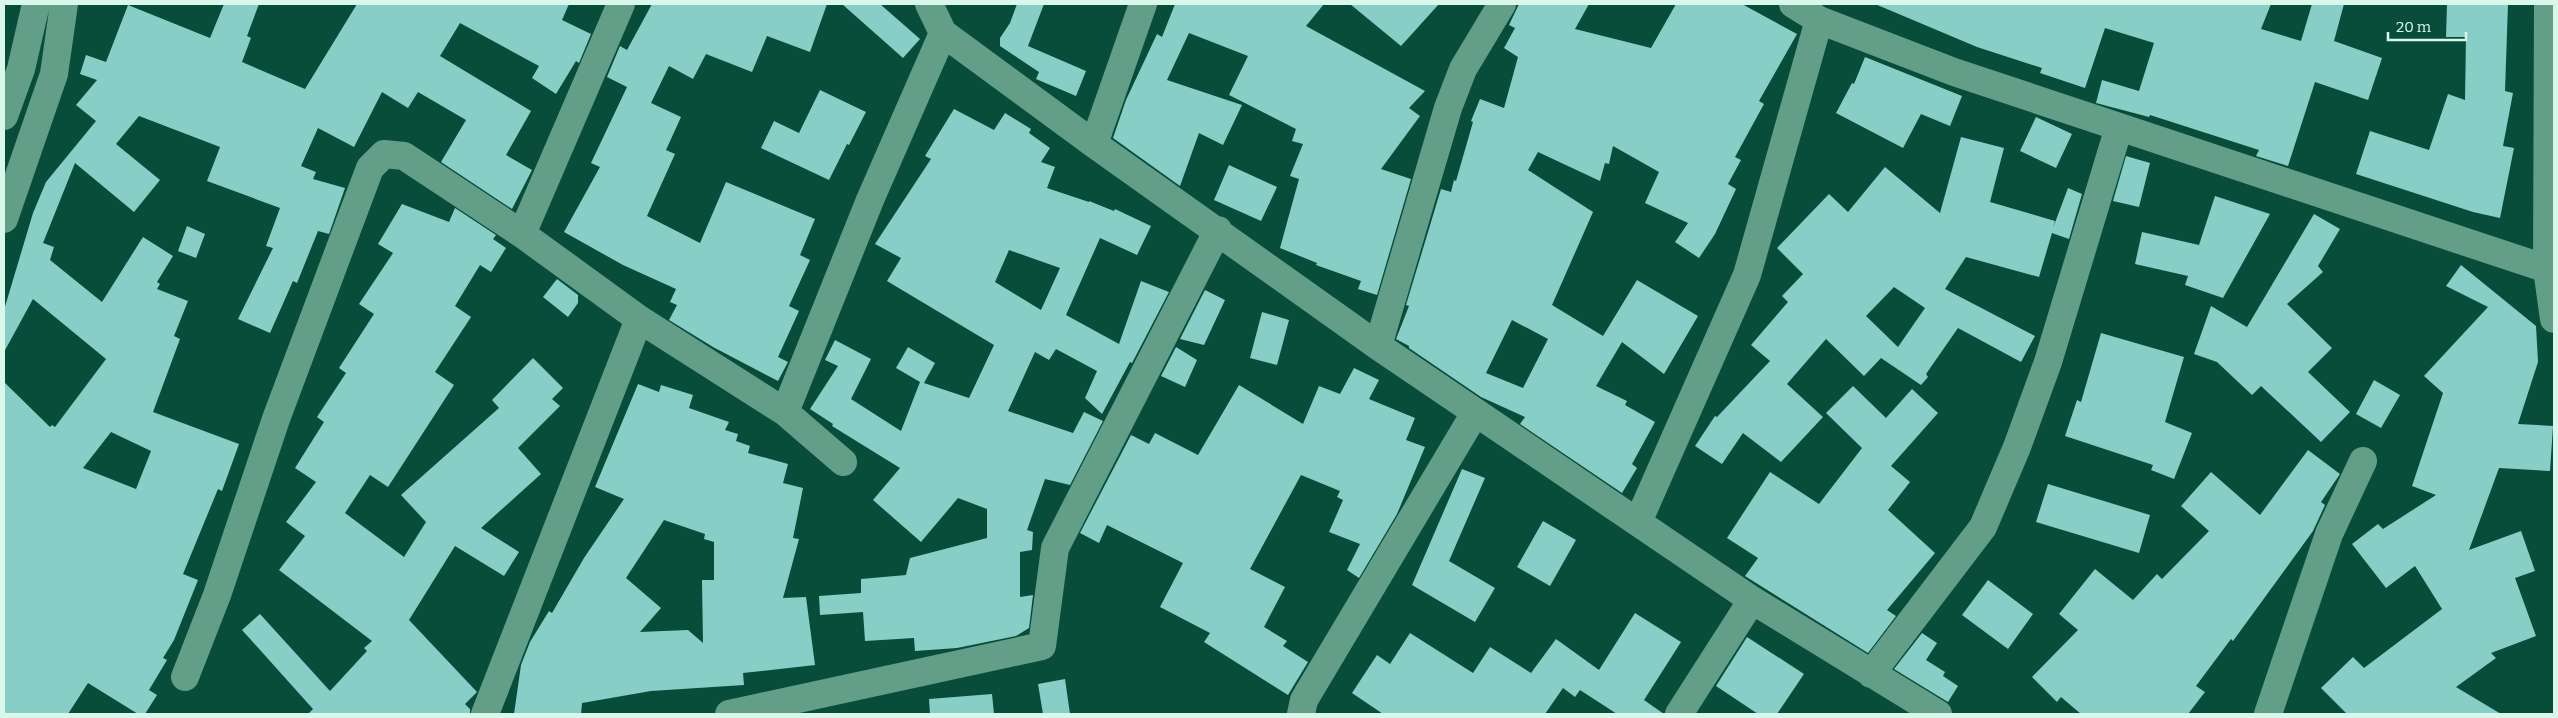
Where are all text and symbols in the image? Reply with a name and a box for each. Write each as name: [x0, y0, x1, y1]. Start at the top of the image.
scale bar: [2388, 10, 2466, 42]
text: 20 m: [2396, 18, 2432, 36]

